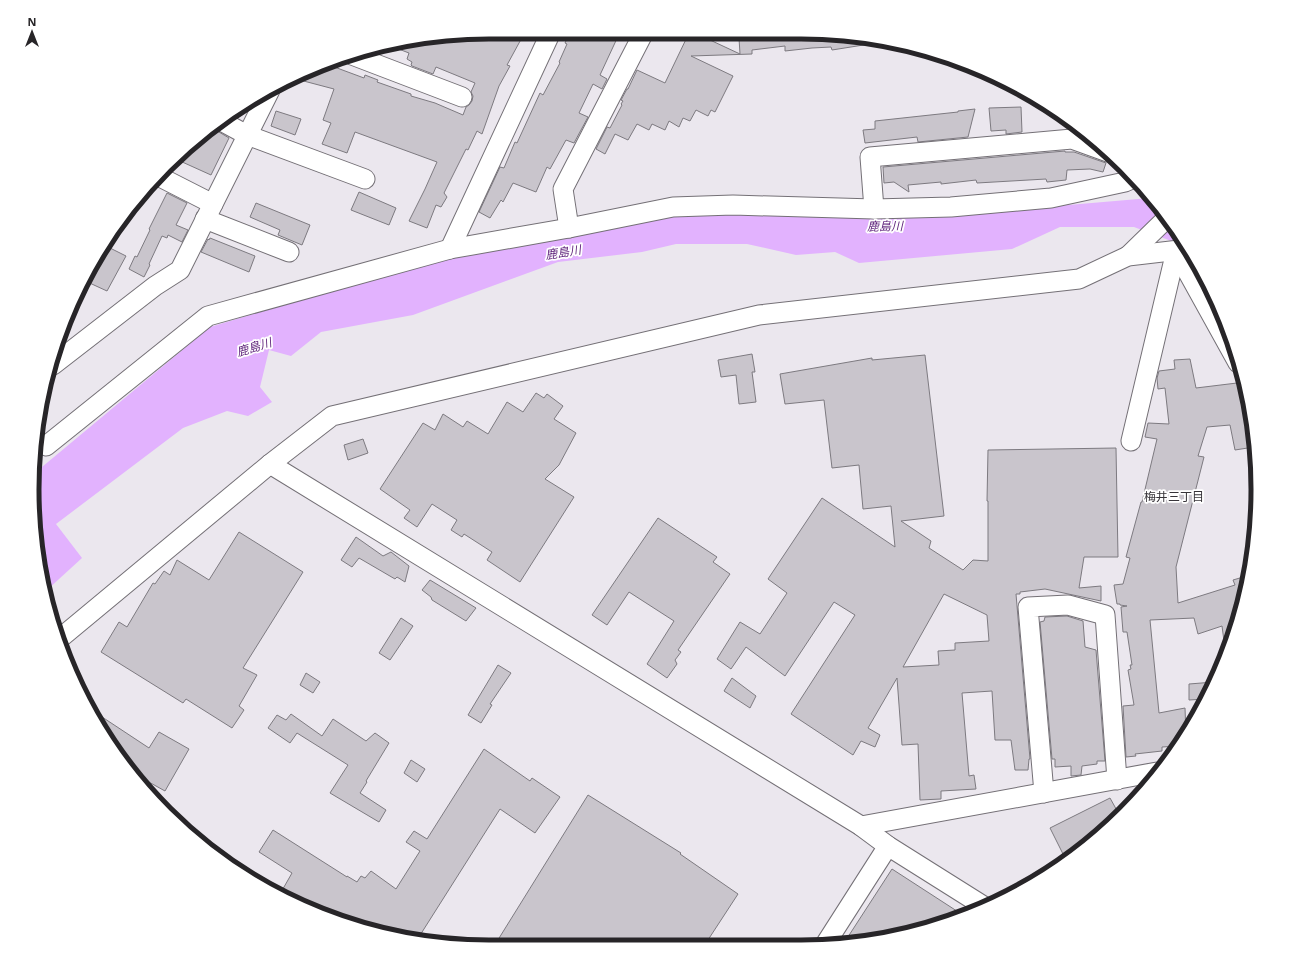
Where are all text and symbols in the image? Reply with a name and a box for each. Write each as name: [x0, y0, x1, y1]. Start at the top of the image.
north arrow: [12, 12, 52, 52]
text: N: [28, 14, 36, 29]
water label: 鹿島川: [867, 217, 905, 235]
water label: 鹿島川: [544, 240, 584, 263]
water label: 鹿島川: [234, 333, 276, 360]
district label: 梅井三丁目: [1144, 488, 1204, 505]

